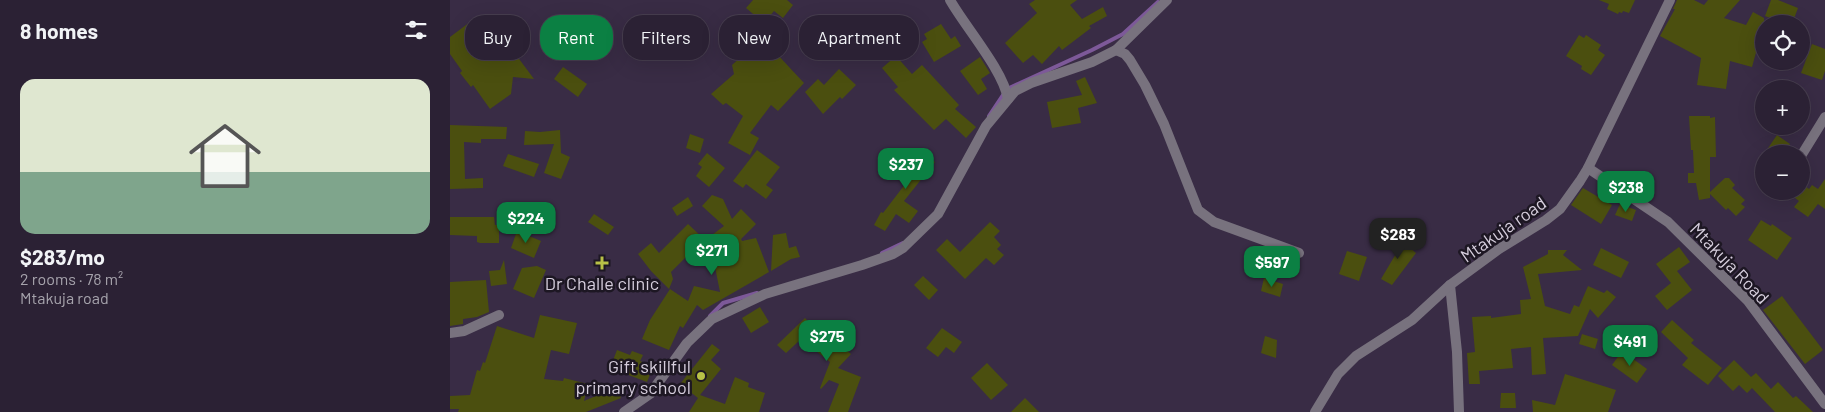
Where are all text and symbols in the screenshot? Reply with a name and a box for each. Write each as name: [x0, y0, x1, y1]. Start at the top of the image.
chip: Buy: [465, 15, 530, 60]
chip: Rent: [540, 15, 613, 60]
chip: Filters: [623, 15, 709, 60]
chip: New: [719, 15, 789, 60]
chip: Apartment: [799, 15, 919, 60]
map controls: [1755, 15, 1810, 200]
button: locate: [1755, 15, 1810, 70]
icon: filters: [402, 16, 430, 44]
text: 8 homes: [20, 18, 98, 43]
button: +: [1755, 80, 1810, 135]
icon: home: [180, 111, 270, 201]
button: −: [1755, 145, 1810, 200]
pin: $237: [876, 148, 936, 190]
text: $237: [889, 154, 923, 173]
pin: $238: [1596, 170, 1656, 213]
text: $238: [1608, 177, 1644, 196]
street label: Mtakuja road: [1456, 191, 1550, 267]
pin: $224: [496, 202, 556, 244]
text: $224: [508, 208, 544, 227]
pin: $283: [1368, 218, 1428, 260]
street label: Mtakuja Road: [1686, 218, 1774, 308]
text: $283: [1380, 224, 1416, 243]
pin: $271: [682, 234, 742, 276]
text: $271: [696, 240, 728, 259]
text: $283/mo: [20, 244, 105, 269]
pin: $597: [1242, 246, 1302, 288]
text: $597: [1255, 252, 1289, 271]
marker: Dr Challe clinic: [595, 256, 609, 270]
text: 2 rooms · 78 m²: [20, 269, 123, 288]
place label: Dr Challe clinic: [545, 272, 659, 294]
text: Mtakuja road: [20, 288, 109, 307]
pin: $275: [797, 320, 857, 362]
pin: $491: [1600, 324, 1660, 367]
text: $275: [810, 326, 844, 345]
text: $491: [1614, 331, 1646, 350]
place label: Gift skillful primary school: [576, 355, 691, 398]
marker: Gift skillful primary school: [695, 370, 707, 382]

